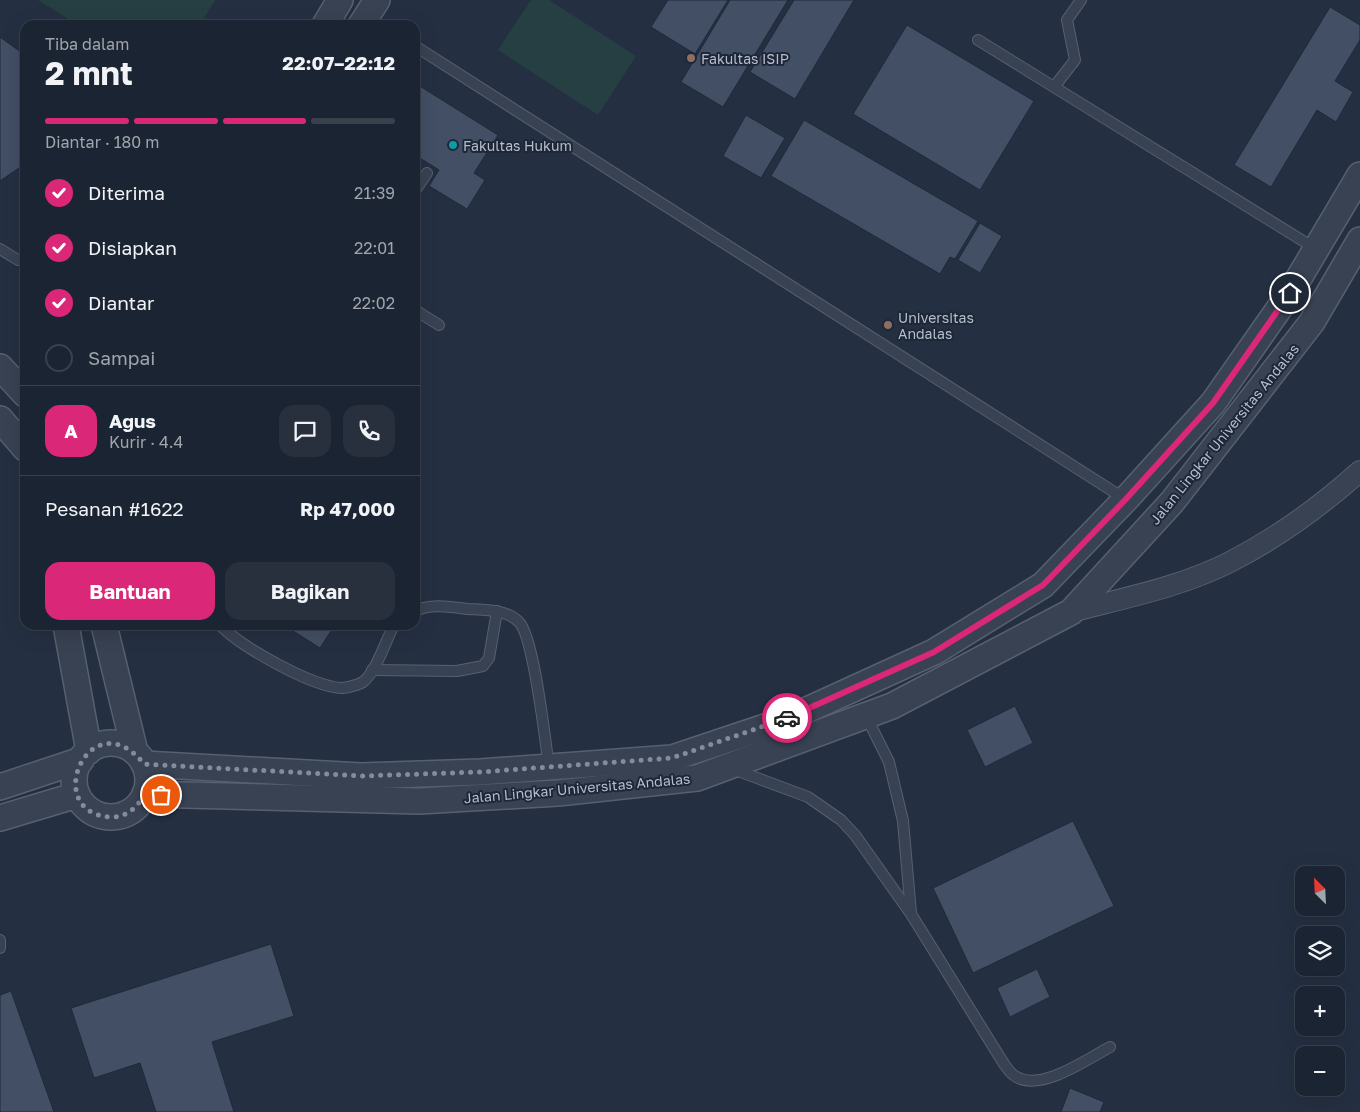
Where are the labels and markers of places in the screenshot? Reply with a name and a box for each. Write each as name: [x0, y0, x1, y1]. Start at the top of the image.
place label: Fakultas ISIP: [701, 50, 789, 67]
marker: Fakultas ISIP: [685, 52, 697, 64]
place label: Fakultas Hukum: [463, 137, 572, 154]
marker: Fakultas Hukum: [447, 139, 459, 151]
pin: [1269, 272, 1311, 314]
place label: Universitas Andalas: [898, 309, 974, 342]
marker: Universitas Andalas: [882, 319, 894, 331]
pin: [140, 774, 182, 816]

